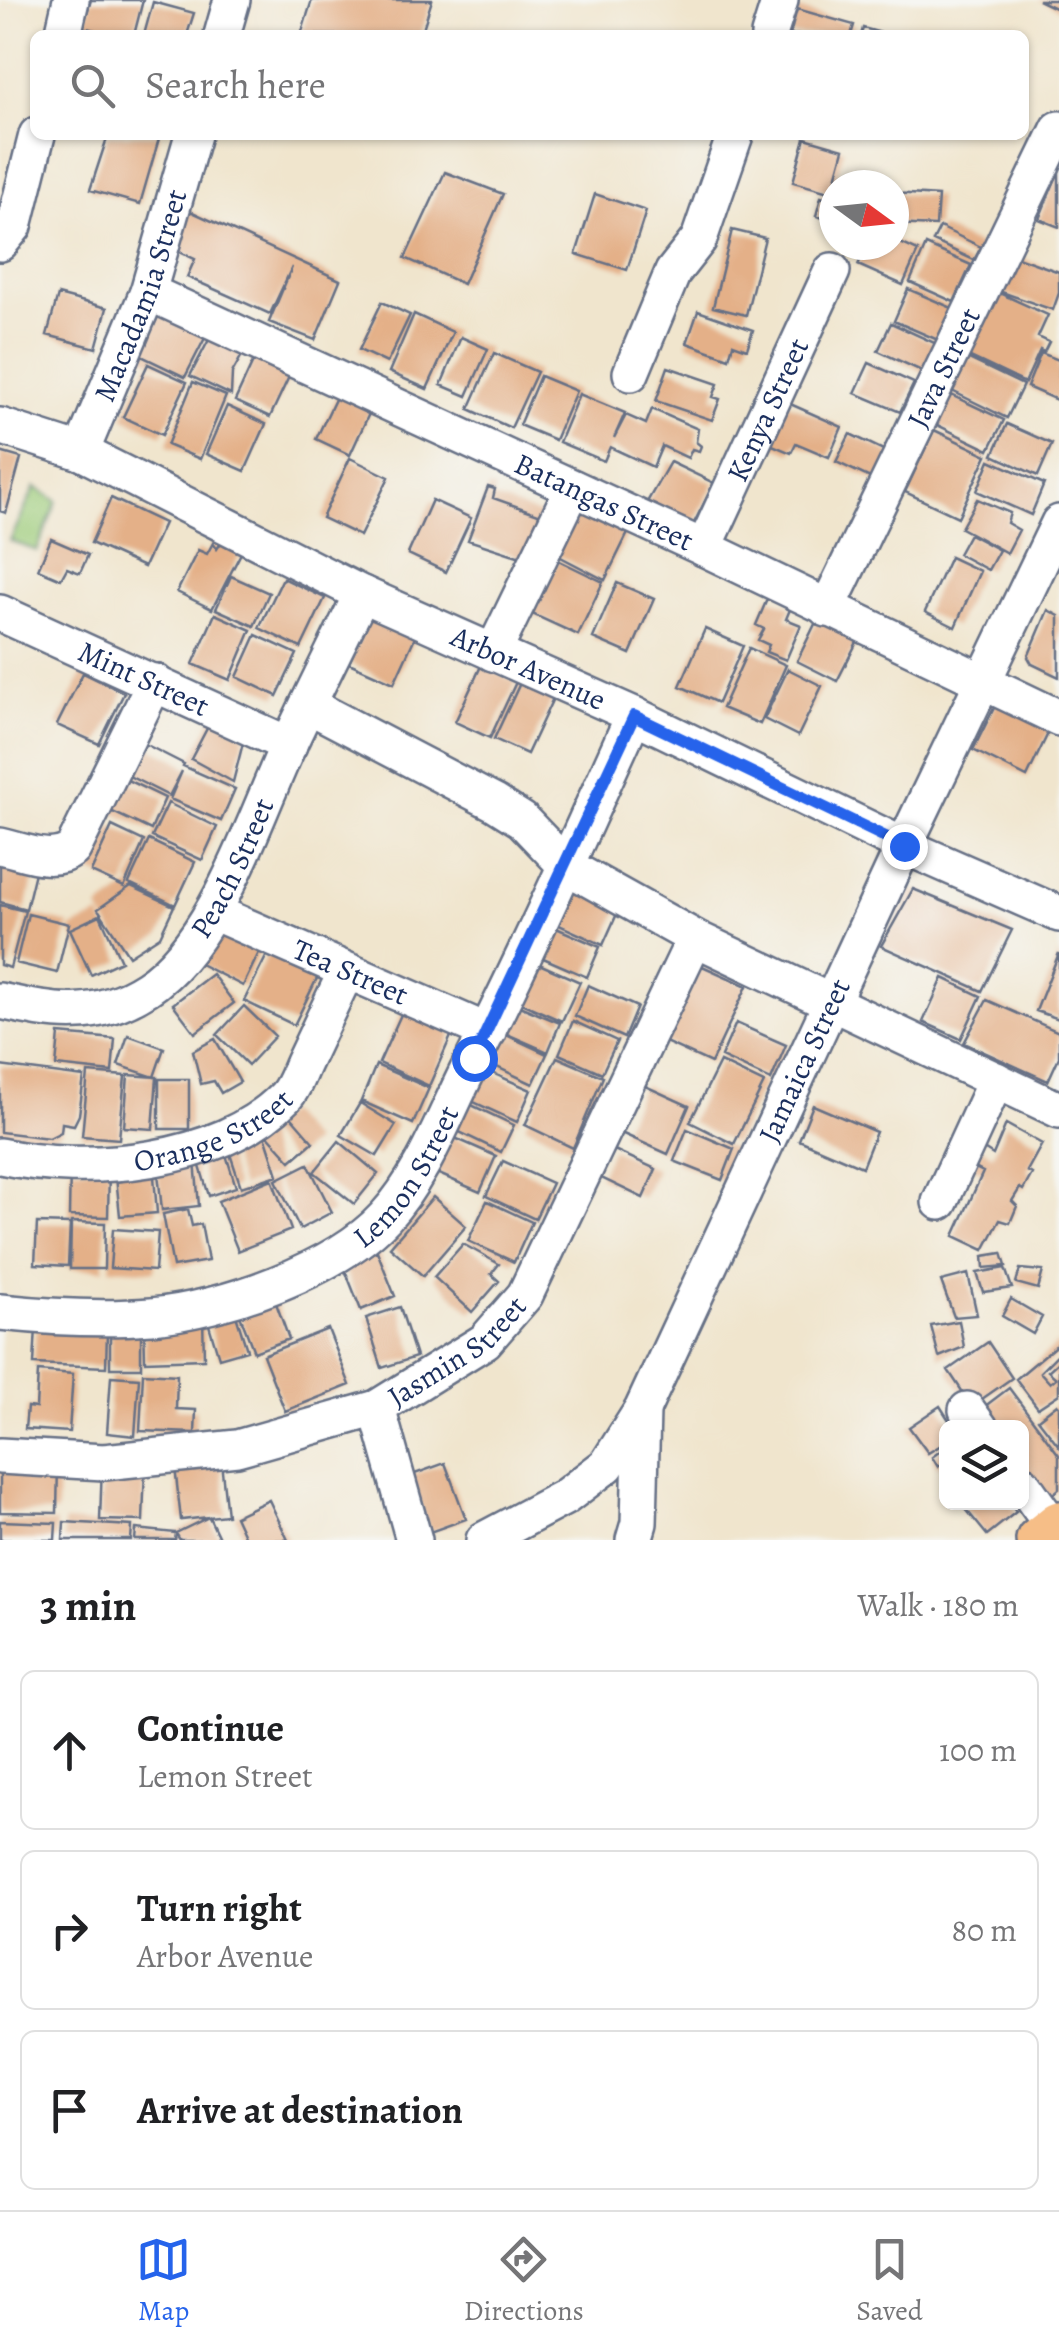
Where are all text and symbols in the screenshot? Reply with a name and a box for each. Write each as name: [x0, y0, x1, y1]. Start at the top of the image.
search box: [30, 30, 1029, 140]
icon: search: [65, 58, 120, 113]
text: Search here: [145, 59, 326, 111]
north arrow: [819, 170, 909, 260]
street label: Macadamia Street: [84, 185, 196, 408]
street label: Java Street: [898, 301, 990, 434]
street label: Kenya Street: [717, 332, 818, 488]
street label: Batangas Street: [508, 443, 700, 560]
street label: Arbor Avenue: [444, 616, 612, 720]
street label: Mint Street: [72, 631, 216, 726]
street label: Peach Street: [181, 792, 283, 946]
route end: [882, 824, 928, 870]
street label: Tea Street: [287, 929, 414, 1015]
street label: Jamaica Street: [749, 972, 860, 1149]
route start: [452, 1036, 498, 1082]
street label: Orange Street: [131, 1080, 302, 1181]
street label: Lemon Street: [345, 1099, 468, 1257]
street label: Jasmin Street: [380, 1287, 535, 1416]
map controls: [939, 1420, 1029, 1510]
button: layers: [939, 1420, 1029, 1510]
text: 3 min: [40, 1577, 136, 1634]
text: Walk · 180 m: [858, 1583, 1019, 1627]
text: Continue: [137, 1702, 284, 1754]
icon: ahead: [42, 1723, 97, 1778]
text: 100 m: [939, 1728, 1017, 1772]
text: Lemon Street: [137, 1754, 313, 1798]
text: Turn right: [137, 1882, 302, 1934]
icon: right: [42, 1903, 97, 1958]
text: 80 m: [951, 1908, 1017, 1952]
text: Arbor Avenue: [137, 1934, 313, 1978]
icon: arrive: [42, 2083, 97, 2138]
text: Arrive at destination: [137, 2084, 463, 2136]
tab: Map: [136, 2232, 191, 2330]
tab: Directions: [464, 2232, 584, 2330]
tab: Saved: [856, 2232, 923, 2330]

